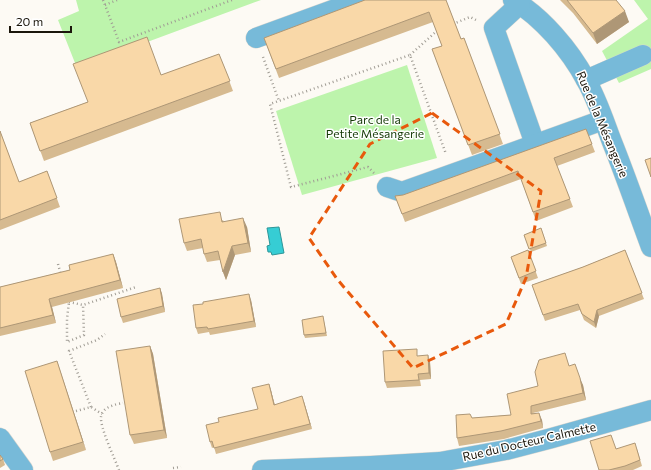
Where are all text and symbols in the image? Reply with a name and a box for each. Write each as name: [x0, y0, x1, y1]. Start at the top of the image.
scale bar: [10, 8, 71, 34]
text: 20 m: [16, 14, 43, 28]
street label: Rue de la Mésangerie: [574, 69, 632, 179]
park label: Parc de la Petite Mésangerie: [326, 112, 424, 140]
street label: Rue du Docteur Calmette: [461, 419, 597, 463]

